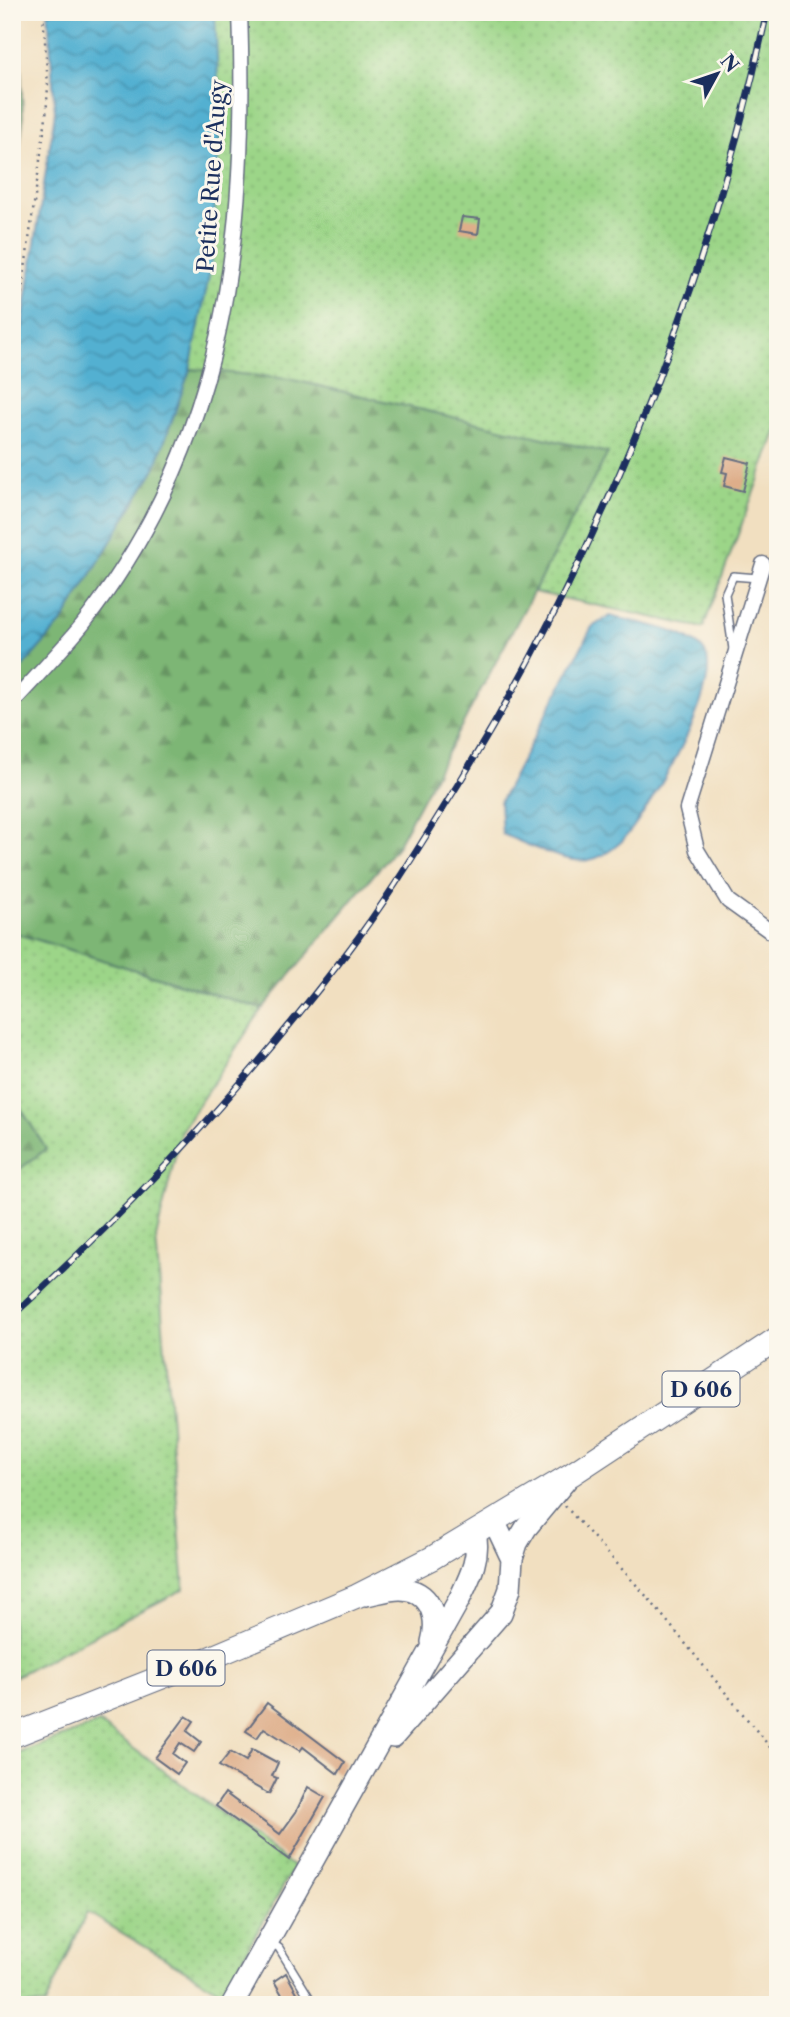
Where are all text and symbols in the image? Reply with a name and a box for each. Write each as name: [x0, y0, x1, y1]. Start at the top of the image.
north arrow: [682, 38, 752, 108]
text: N: [716, 50, 744, 77]
street label: Petite Rue d'Augy: [191, 78, 233, 273]
road number: D 606: [662, 1372, 740, 1406]
road number: D 606: [148, 1650, 224, 1686]

